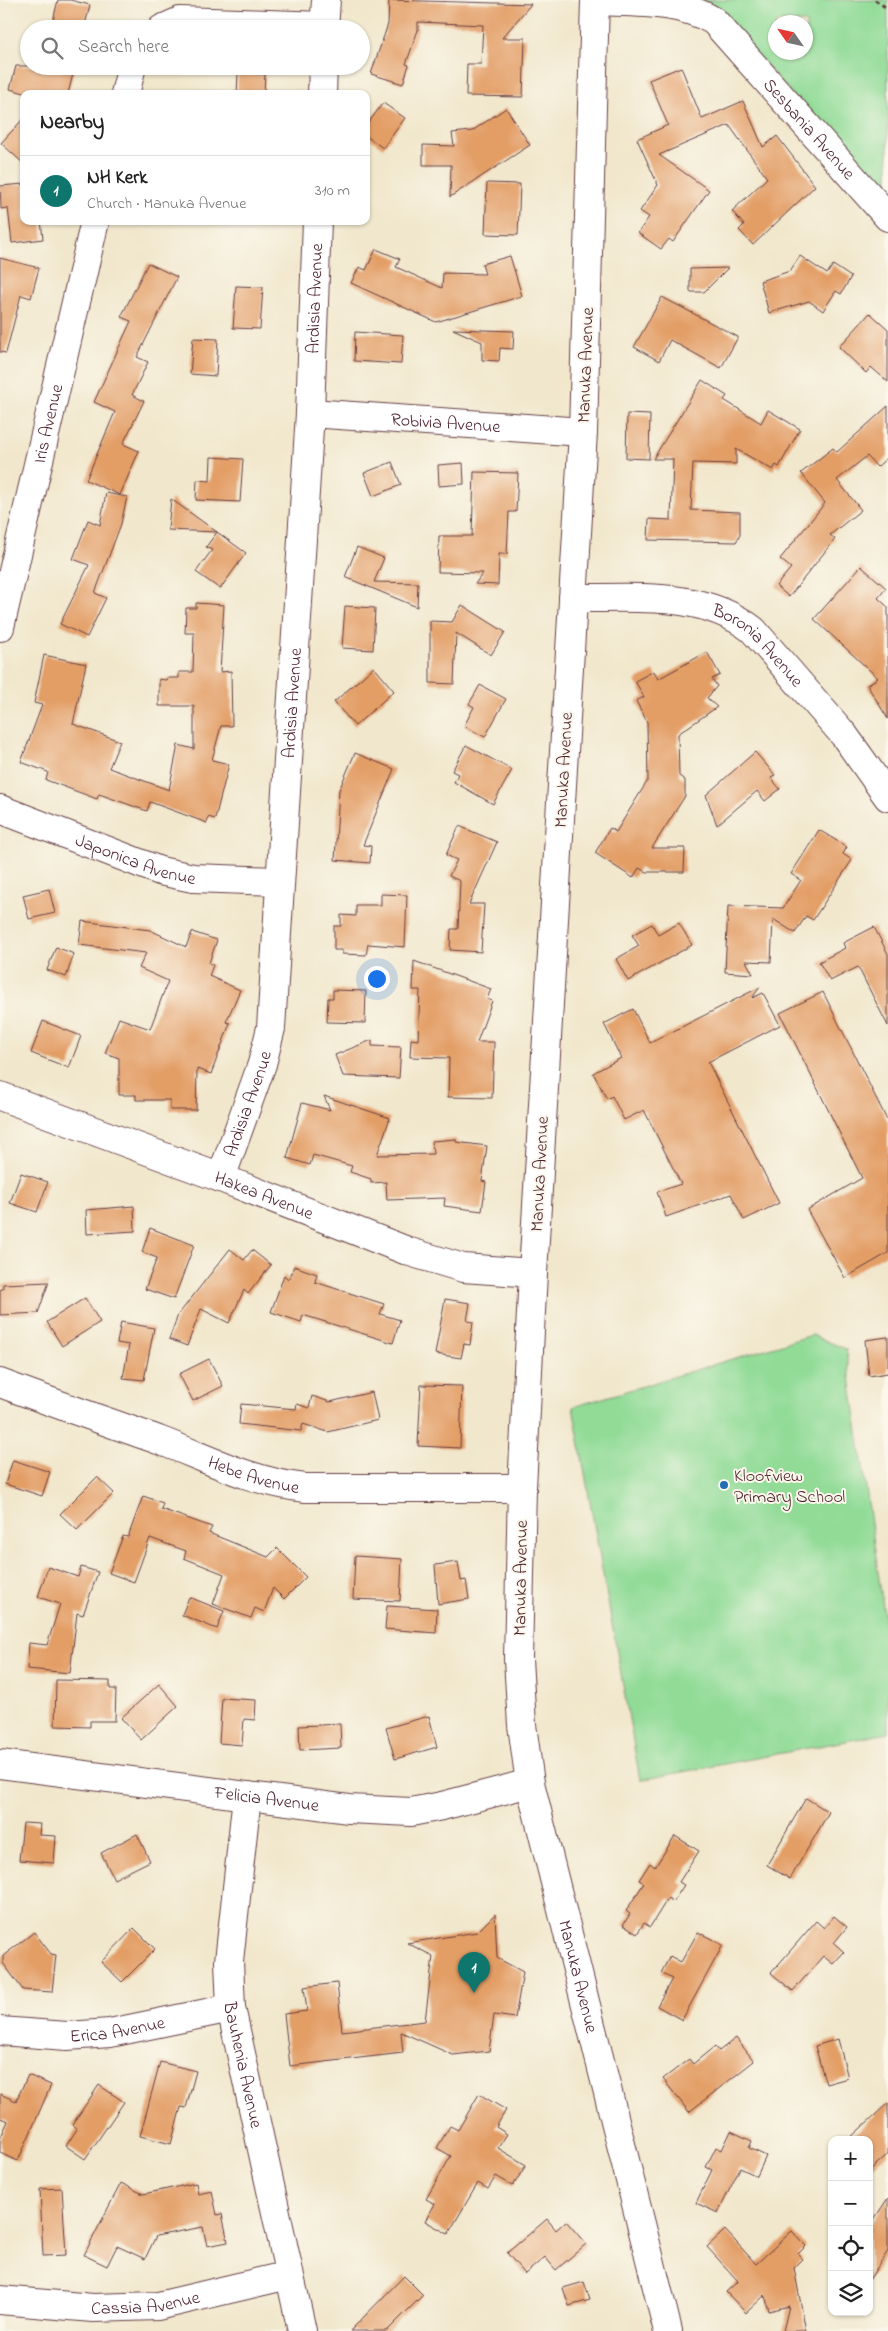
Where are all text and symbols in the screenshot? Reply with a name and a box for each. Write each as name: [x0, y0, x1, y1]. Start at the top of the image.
north arrow: [768, 15, 813, 60]
search box: [20, 20, 370, 75]
icon: search: [38, 34, 66, 62]
text: Search here: [78, 34, 169, 61]
street label: Sesbania Avenue: [756, 73, 861, 187]
text: Nearby: [40, 108, 104, 138]
text: NH Kerk: [87, 165, 148, 192]
text: 1: [53, 179, 59, 203]
text: 310 m: [315, 179, 350, 203]
text: Church · Manuka Avenue: [87, 192, 246, 216]
street label: Ardisia Avenue: [301, 242, 331, 354]
street label: Manuka Avenue: [572, 306, 602, 423]
street label: Iris Avenue: [28, 381, 72, 466]
street label: Robivia Avenue: [390, 408, 502, 441]
street label: Boronia Avenue: [707, 598, 809, 695]
street label: Ardisia Avenue: [277, 646, 310, 759]
street label: Manuka Avenue: [549, 711, 581, 829]
street label: Japonica Avenue: [71, 828, 199, 893]
your location: [364, 966, 390, 992]
street label: Ardisia Avenue: [219, 1048, 280, 1161]
street label: Manuka Avenue: [525, 1115, 557, 1233]
street label: Hakea Avenue: [210, 1166, 318, 1228]
street label: Hebe Avenue: [203, 1450, 302, 1502]
place label: Kloofview Primary School: [734, 1464, 845, 1511]
marker: Kloofview Primary School: [718, 1479, 730, 1491]
street label: Manuka Avenue: [508, 1519, 536, 1636]
street label: Felicia Avenue: [212, 1781, 321, 1820]
street label: Manuka Avenue: [550, 1917, 604, 2037]
pin: 1: [458, 1952, 490, 1993]
street label: Bauhenia Avenue: [216, 2000, 268, 2132]
street label: Erica Avenue: [69, 2011, 168, 2051]
map controls: [828, 2136, 873, 2316]
button: +: [828, 2136, 873, 2181]
button: −: [828, 2181, 873, 2226]
button: locate: [828, 2226, 873, 2271]
button: layers: [828, 2271, 873, 2316]
street label: Cassia Avenue: [91, 2285, 204, 2323]

